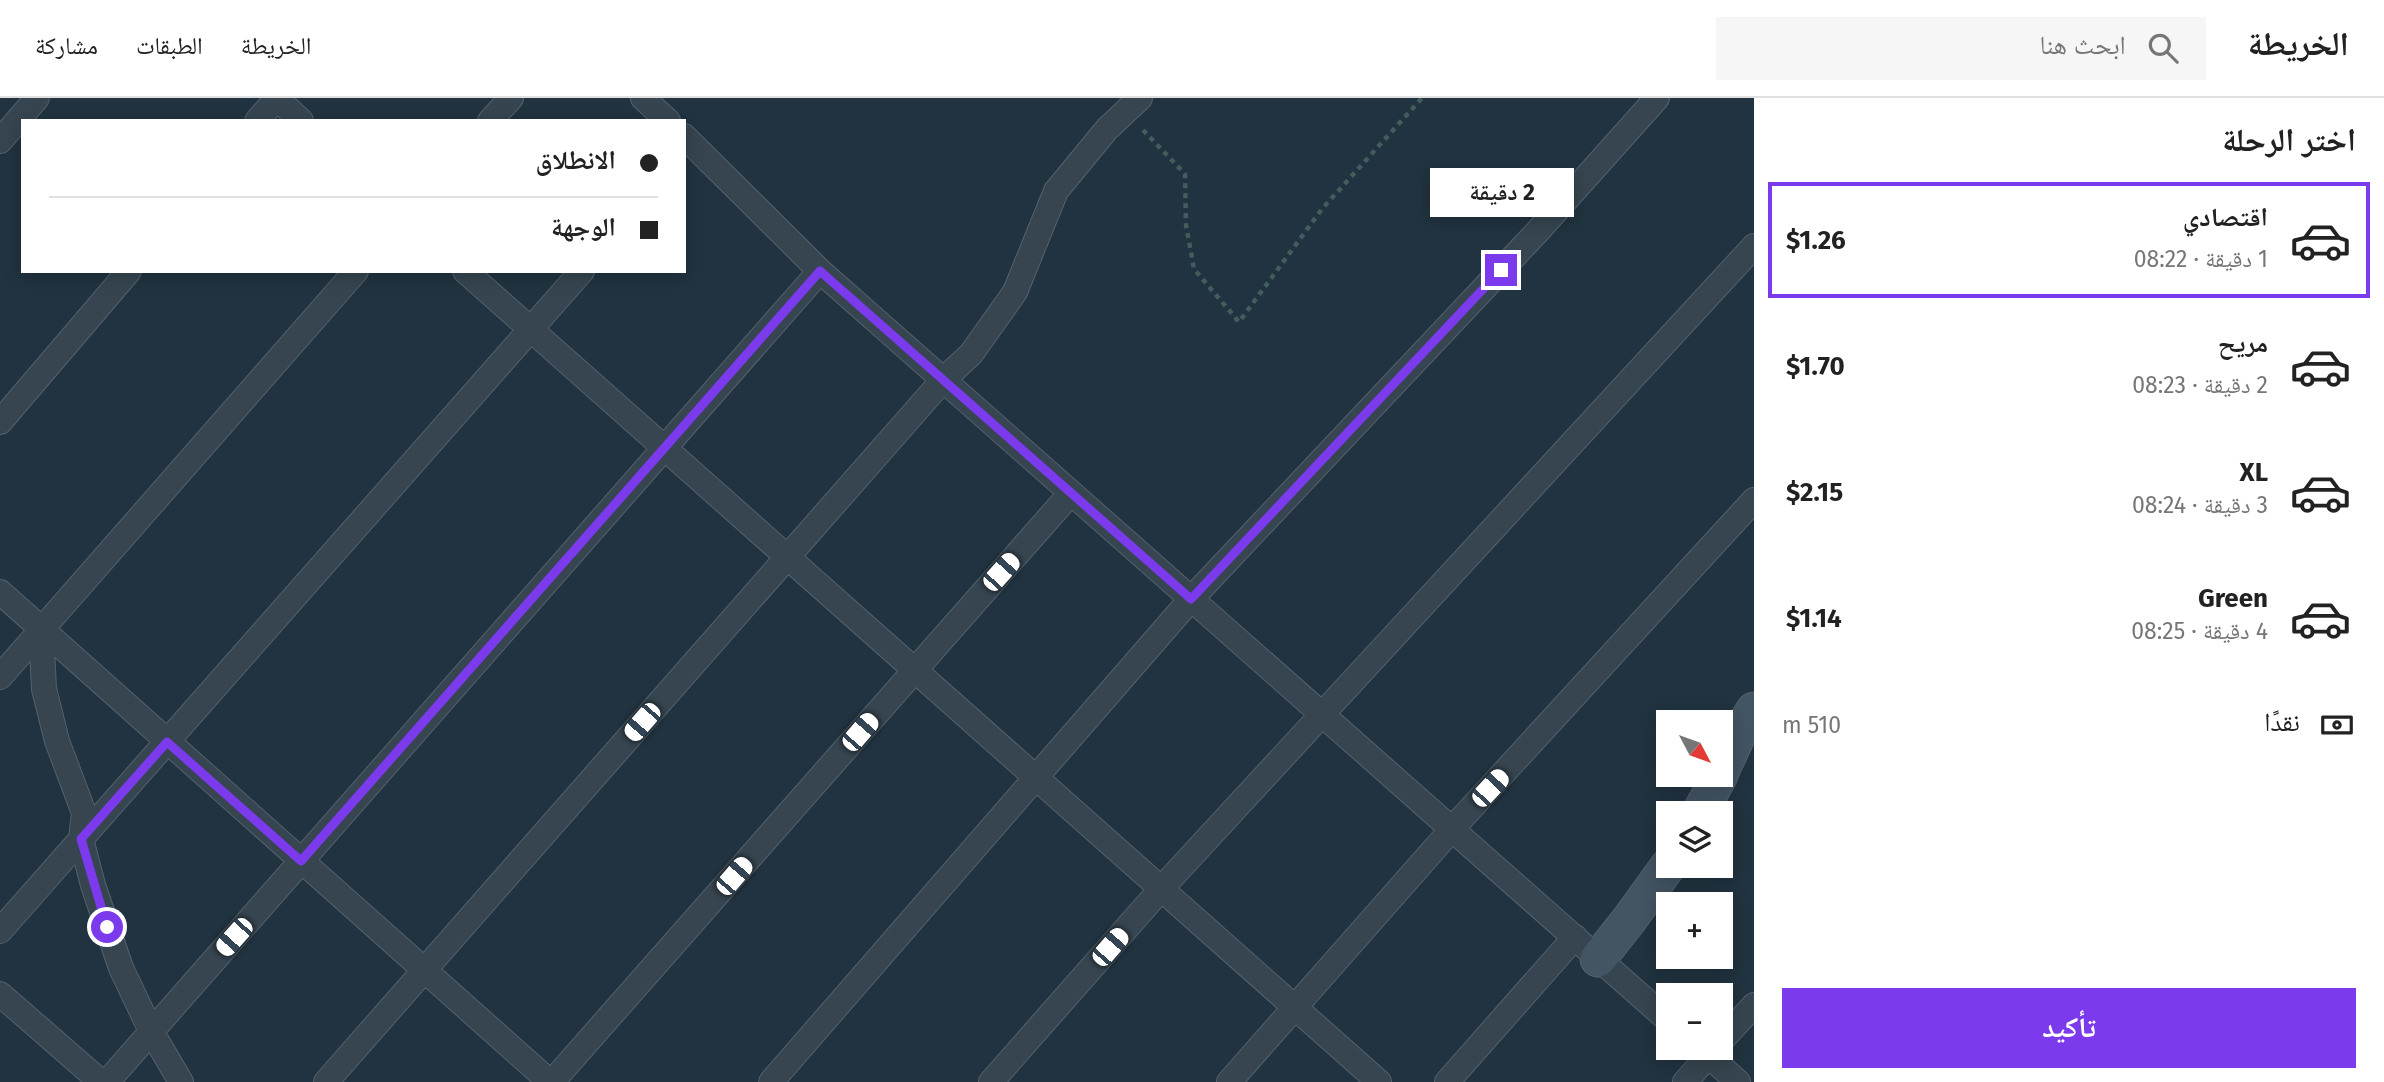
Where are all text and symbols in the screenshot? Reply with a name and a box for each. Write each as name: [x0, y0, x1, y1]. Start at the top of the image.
search box: [1716, 17, 2206, 80]
text: الخريطة: [2248, 24, 2349, 64]
icon: search: [2144, 29, 2182, 67]
text: ابحث هنا: [2040, 30, 2126, 61]
text: مشاركة: [35, 32, 98, 60]
text: الطبقات: [136, 32, 203, 60]
text: الخريطة: [241, 32, 311, 60]
text: اختر الرحلة: [2222, 121, 2356, 159]
text: الانطلاق: [536, 145, 616, 176]
callout: 2 دقيقة: [1429, 169, 1573, 218]
text: 2 دقيقة: [1469, 178, 1535, 206]
text: اقتصادي: [2183, 202, 2268, 233]
icon: car: [2289, 209, 2352, 272]
text: الوجهة: [551, 212, 616, 243]
text: $1.26: [1786, 225, 1846, 256]
text: 1 دقيقة · 08:22: [2134, 245, 2268, 273]
route end: [1485, 254, 1517, 286]
text: مريح: [2218, 328, 2268, 359]
icon: car: [2289, 335, 2352, 398]
text: $1.70: [1786, 351, 1845, 382]
text: 2 دقيقة · 08:23: [2132, 371, 2268, 399]
text: XL: [2240, 457, 2268, 488]
icon: car: [2289, 461, 2352, 524]
text: $2.15: [1786, 477, 1843, 508]
text: 3 دقيقة · 08:24: [2132, 491, 2268, 519]
car: [980, 549, 1023, 595]
text: Green: [2198, 583, 2268, 614]
icon: car: [2289, 587, 2352, 650]
text: $1.14: [1786, 603, 1842, 634]
text: 4 دقيقة · 08:25: [2131, 617, 2268, 645]
car: [621, 699, 664, 745]
icon: cash: [2318, 706, 2356, 744]
text: نقدًا: [2264, 707, 2300, 738]
car: [839, 709, 882, 755]
north arrow: [1656, 710, 1732, 788]
map controls: [1656, 710, 1733, 1060]
text: 510 m: [1782, 711, 1841, 739]
car: [1468, 765, 1513, 811]
button: layers: [1656, 801, 1733, 878]
car: [713, 853, 756, 899]
button: +: [1656, 892, 1733, 969]
route start: [91, 911, 123, 943]
car: [213, 914, 256, 960]
car: [1089, 924, 1132, 970]
button: −: [1656, 983, 1733, 1060]
button: تأكيد: [1782, 988, 2356, 1068]

